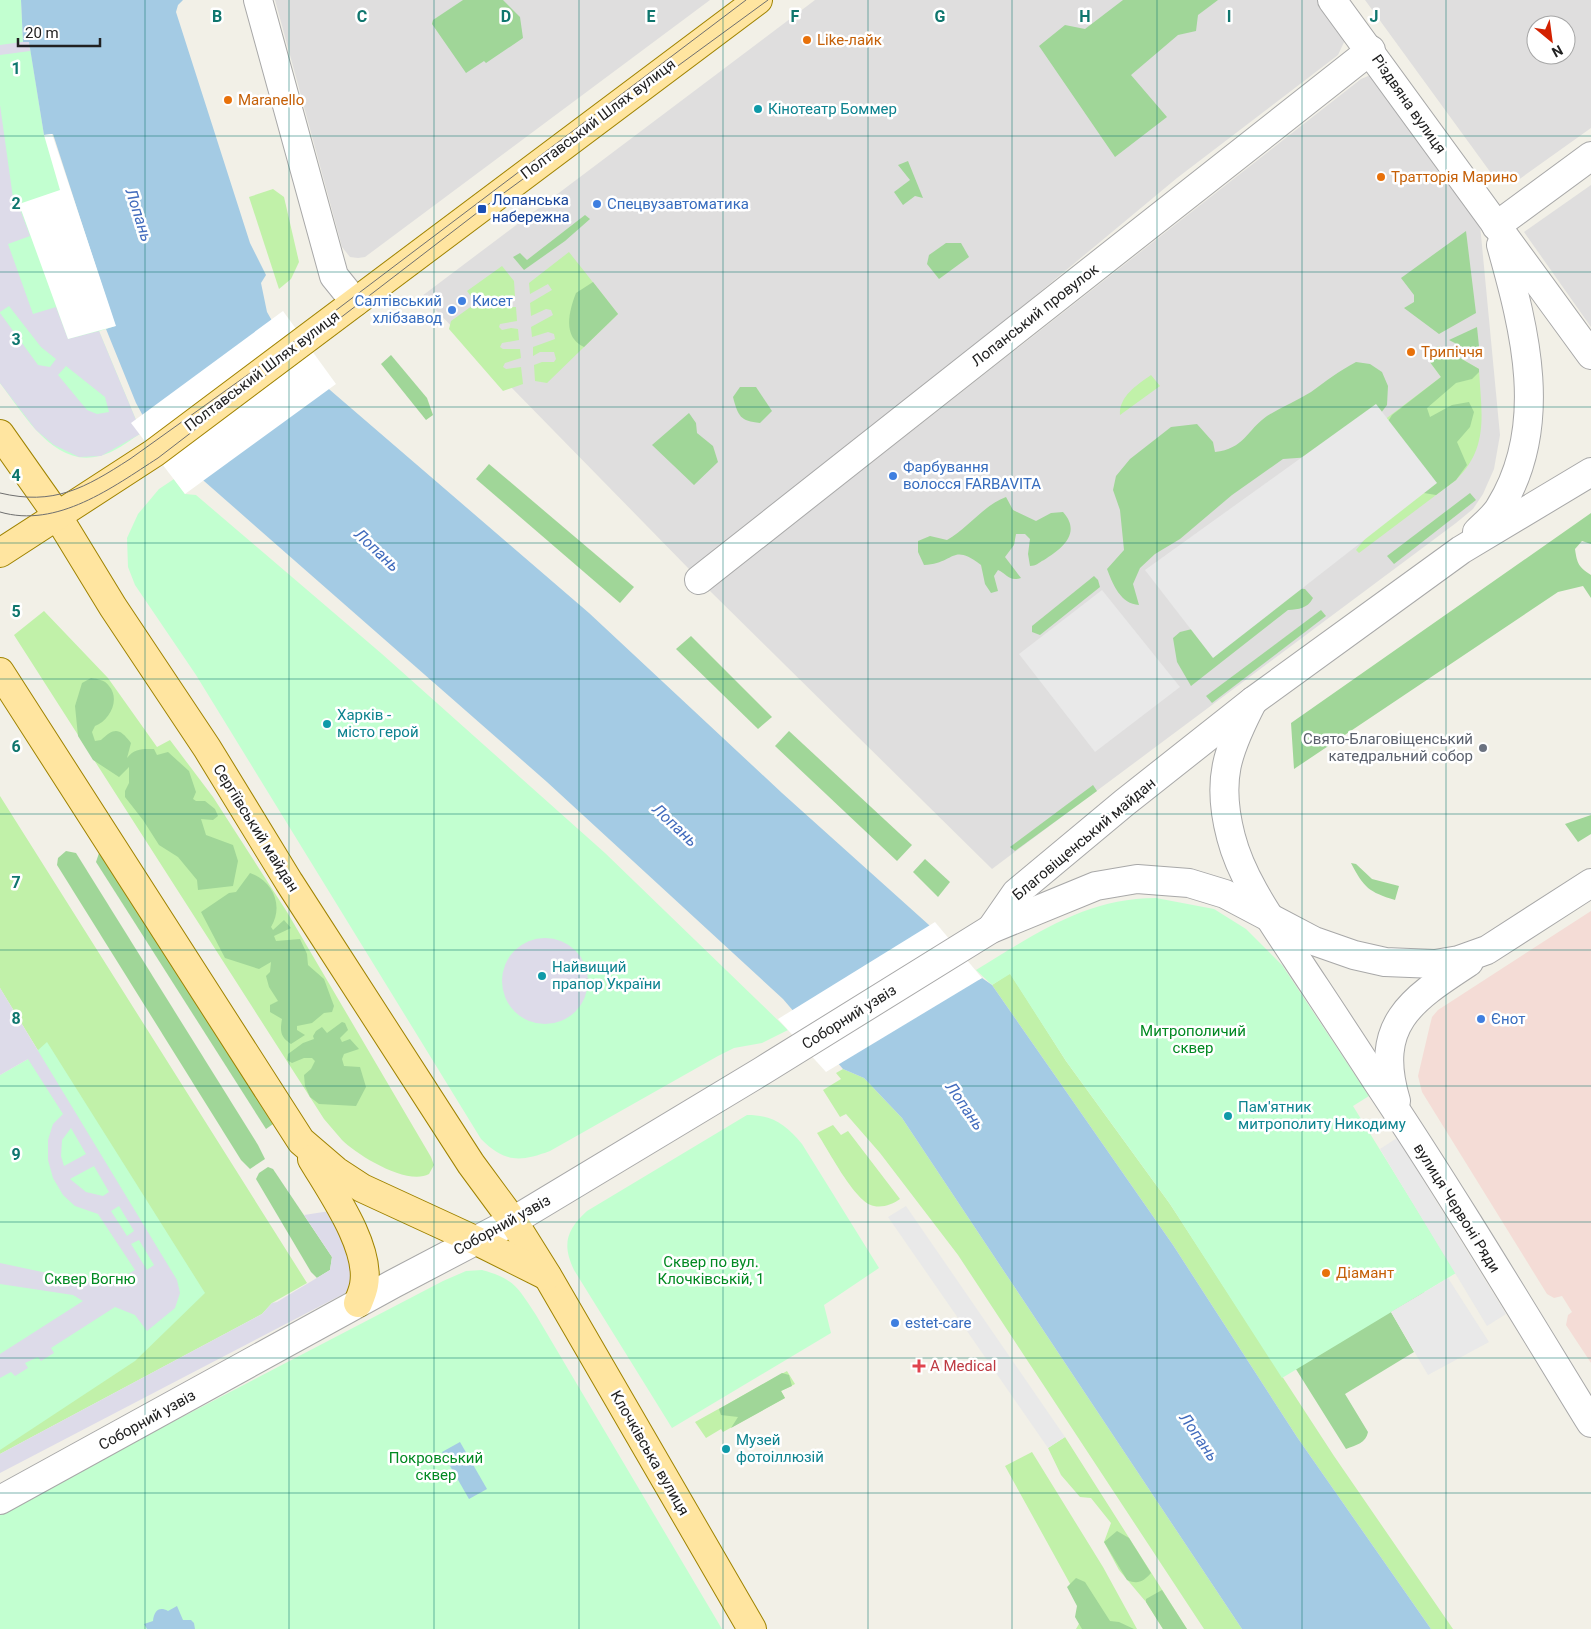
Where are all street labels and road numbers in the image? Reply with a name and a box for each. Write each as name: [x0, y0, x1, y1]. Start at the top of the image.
street label: Різдвяна вулиця: [1368, 51, 1450, 157]
street label: Полтавський Шлях вулиця: [517, 55, 679, 183]
street label: Лопанський провулок: [968, 260, 1102, 370]
street label: Полтавський Шлях вулиця: [181, 307, 343, 435]
street label: Сергіївський майдан: [209, 761, 303, 895]
street label: Благовіщенський майдан: [1009, 774, 1159, 904]
street label: Соборний узвіз: [799, 981, 899, 1053]
street label: вулиця Червоні Ряди: [1410, 1140, 1504, 1276]
street label: Соборний узвіз: [450, 1191, 554, 1259]
street label: Соборний узвіз: [95, 1386, 199, 1454]
street label: Клочківська вулиця: [607, 1387, 693, 1519]

